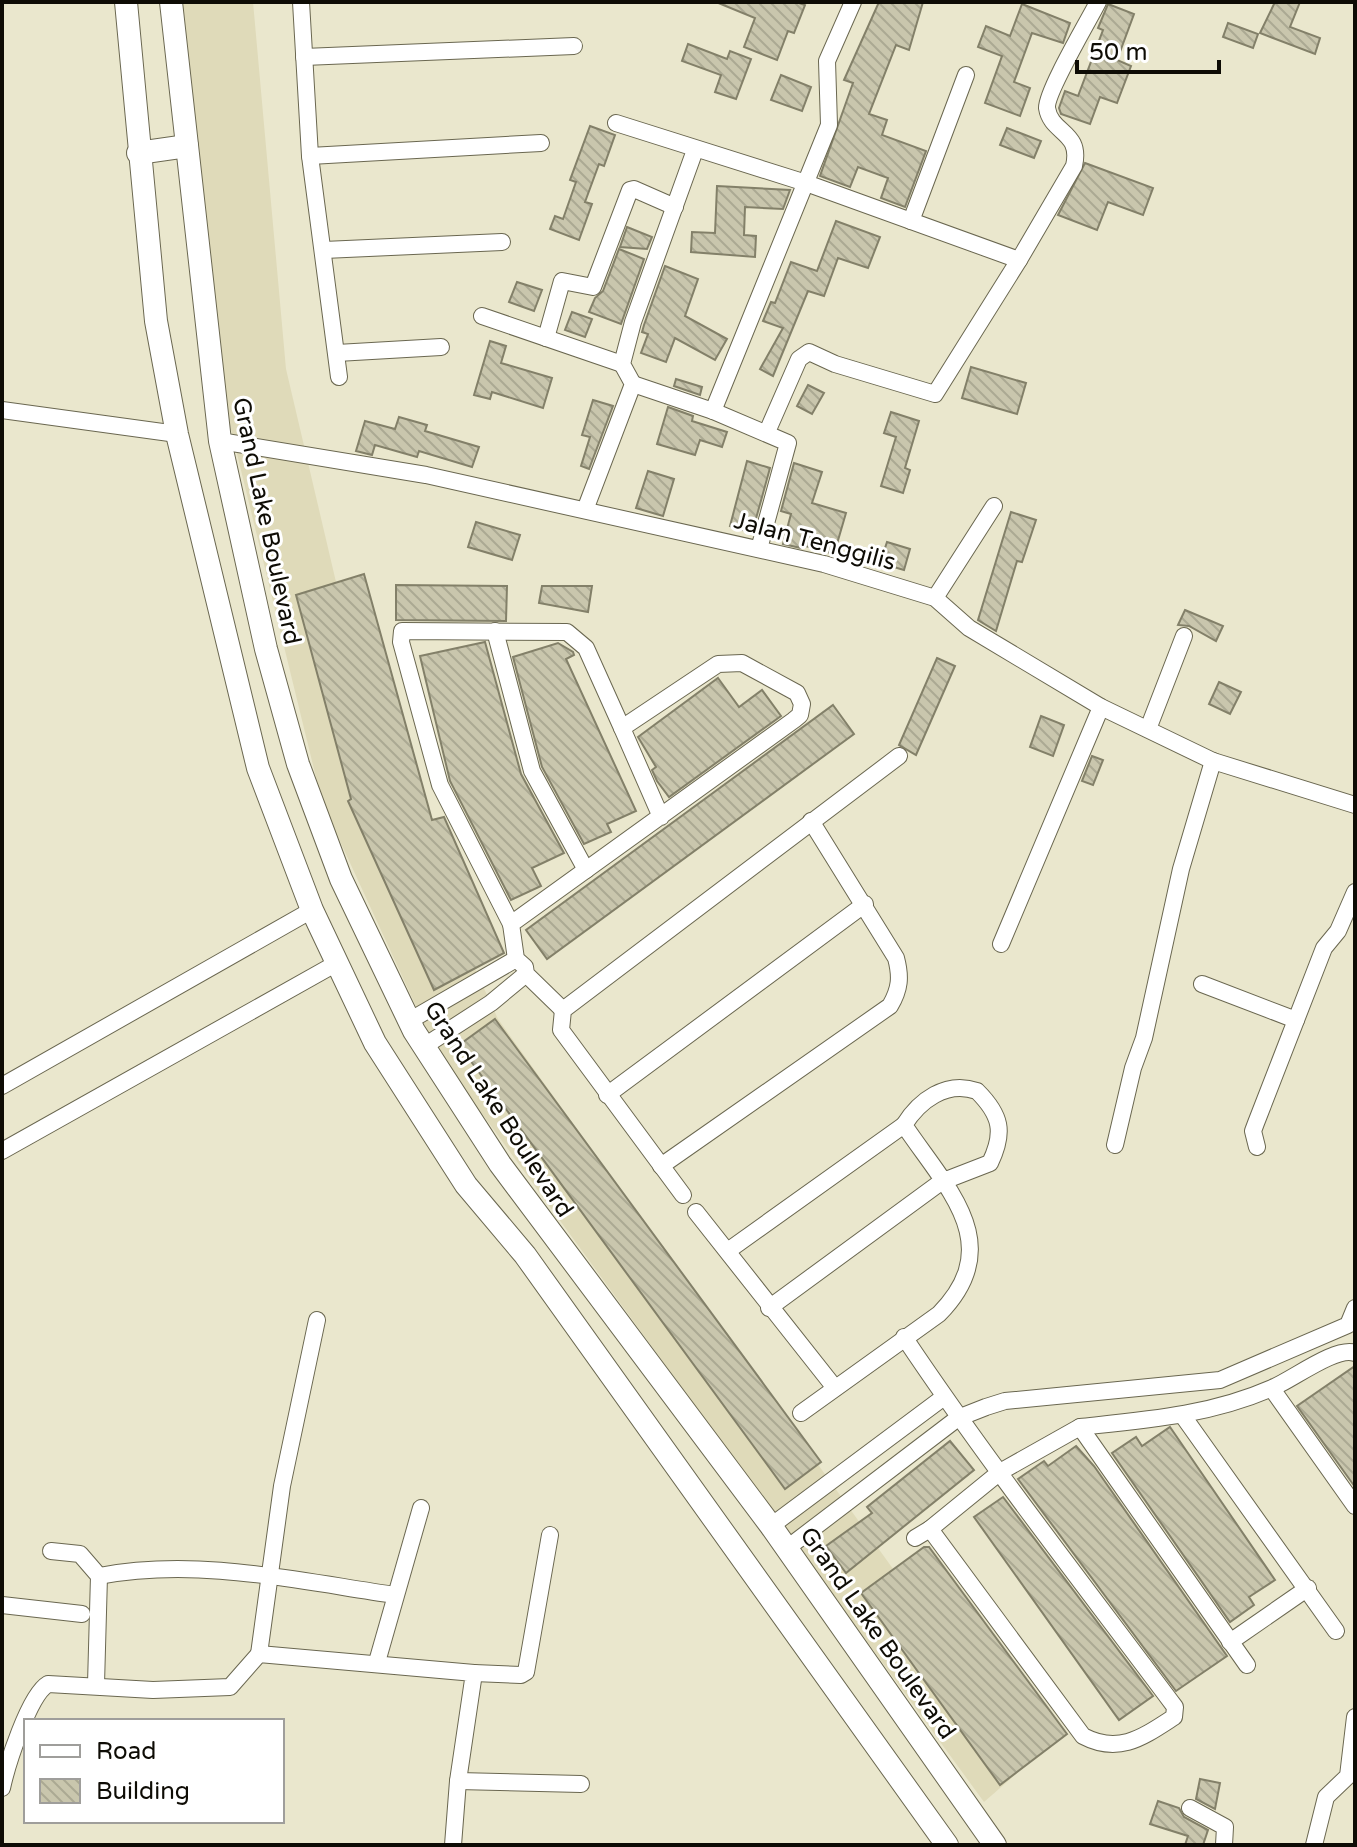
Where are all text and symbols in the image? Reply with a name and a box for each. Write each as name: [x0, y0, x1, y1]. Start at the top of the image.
scale bar: [1077, 24, 1219, 74]
text: 50 m: [1089, 38, 1147, 67]
street label: Grand Lake Boulevard: [226, 395, 307, 647]
street label: Jalan Tenggilis: [731, 506, 899, 577]
street label: Grand Lake Boulevard: [418, 996, 579, 1223]
street label: Grand Lake Boulevard: [793, 1522, 962, 1745]
legend: [24, 1719, 284, 1823]
text: Road: [96, 1737, 156, 1766]
text: Building: [96, 1777, 190, 1806]

